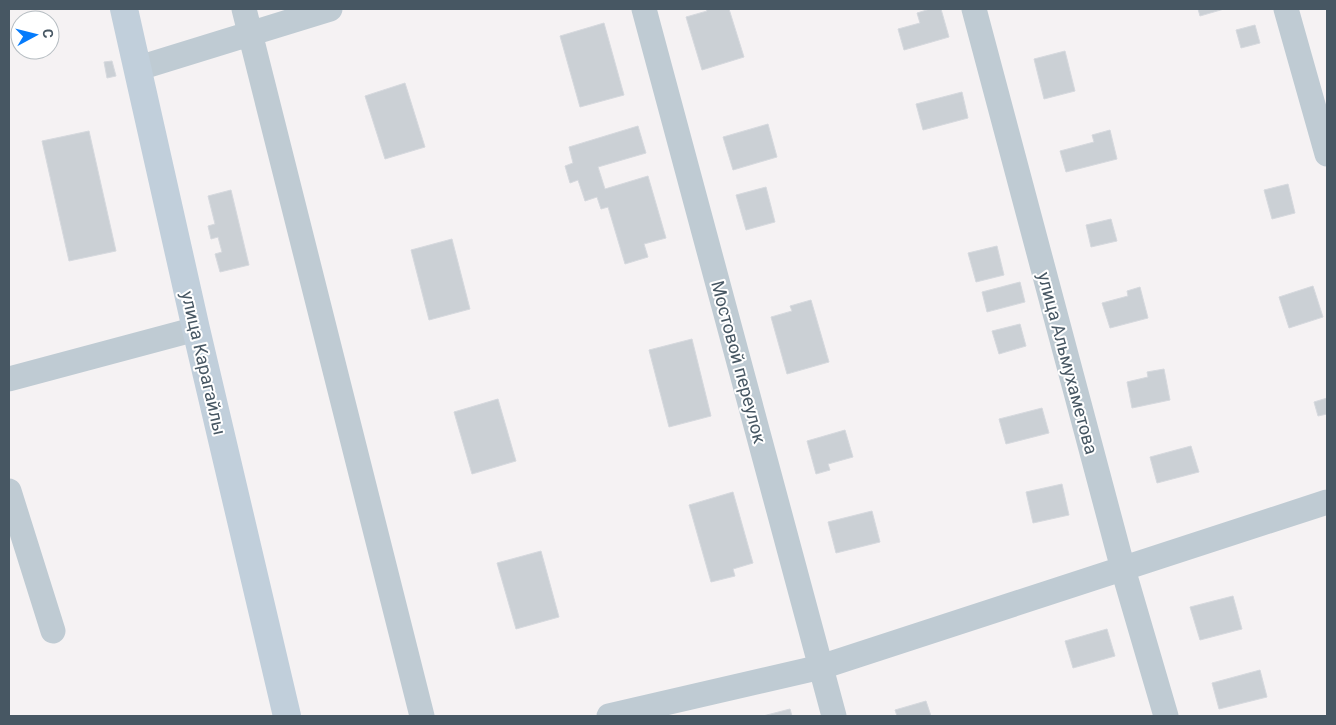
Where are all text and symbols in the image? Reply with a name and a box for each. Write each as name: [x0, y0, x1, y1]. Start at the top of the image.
north arrow: [10, 10, 60, 60]
text: С: [39, 28, 56, 39]
street label: улица Альмухаметова: [1034, 269, 1102, 457]
street label: Мостовой переулок: [707, 278, 771, 446]
street label: улица Карагайлы: [177, 289, 231, 437]

